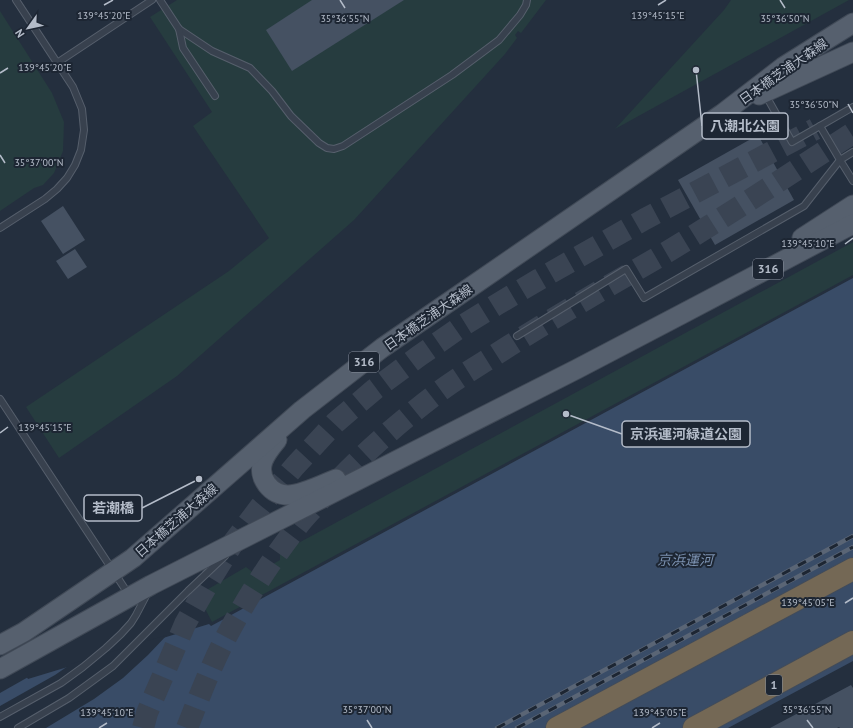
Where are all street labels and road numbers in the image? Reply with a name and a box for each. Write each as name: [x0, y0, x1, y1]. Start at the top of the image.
street label: 日本橋芝浦大森線: [736, 35, 831, 108]
road number: 316: [753, 259, 783, 279]
street label: 日本橋芝浦大森線: [381, 281, 476, 354]
road number: 316: [349, 352, 379, 372]
street label: 日本橋芝浦大森線: [132, 480, 221, 561]
road number: 1: [766, 675, 782, 695]

